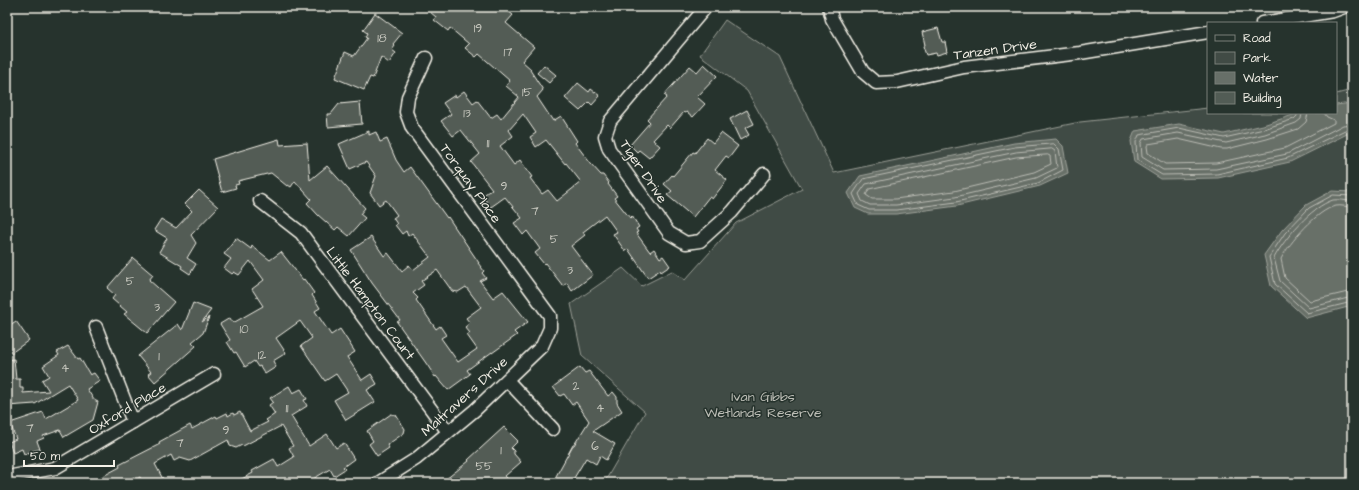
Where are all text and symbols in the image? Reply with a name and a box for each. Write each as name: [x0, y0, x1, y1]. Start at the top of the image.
house number: 19: [474, 20, 482, 37]
legend: [1207, 22, 1337, 114]
house number: 18: [377, 30, 387, 47]
text: Road: [1243, 30, 1271, 47]
street label: Tanzen Drive: [952, 34, 1038, 66]
house number: 17: [504, 44, 513, 61]
text: Park: [1243, 50, 1271, 67]
text: Water: [1243, 70, 1279, 87]
house number: 15: [522, 84, 533, 101]
text: Building: [1243, 90, 1281, 108]
house number: 13: [463, 105, 471, 122]
house number: 11: [486, 135, 490, 152]
street label: Tiger Drive: [615, 136, 672, 208]
street label: Torquay Place: [435, 140, 506, 228]
house number: 9: [501, 178, 508, 195]
house number: 7: [531, 203, 539, 220]
house number: 5: [550, 231, 559, 248]
street label: Little Hampton Court: [321, 243, 420, 365]
house number: 3: [567, 262, 573, 279]
house number: 5: [126, 273, 135, 290]
house number: 3: [154, 299, 160, 316]
house number: 10: [239, 321, 249, 338]
house number: 12: [258, 347, 266, 364]
house number: 1: [158, 348, 160, 365]
street label: Maltravers Drive: [417, 352, 513, 441]
house number: 4: [61, 360, 69, 377]
street label: Oxford Place: [85, 378, 170, 440]
house number: 2: [573, 378, 580, 395]
park label: Ivan Gibbs Wetlands Reserve: [704, 387, 822, 423]
house number: 11: [285, 400, 289, 417]
house number: 4: [596, 400, 604, 417]
house number: 7: [26, 420, 34, 437]
house number: 9: [223, 422, 230, 439]
house number: 7: [176, 435, 184, 452]
house number: 6: [591, 438, 599, 455]
scale bar: [24, 442, 114, 468]
house number: 1: [500, 442, 502, 459]
text: 50 m: [30, 448, 61, 465]
house number: 55: [476, 458, 493, 475]

